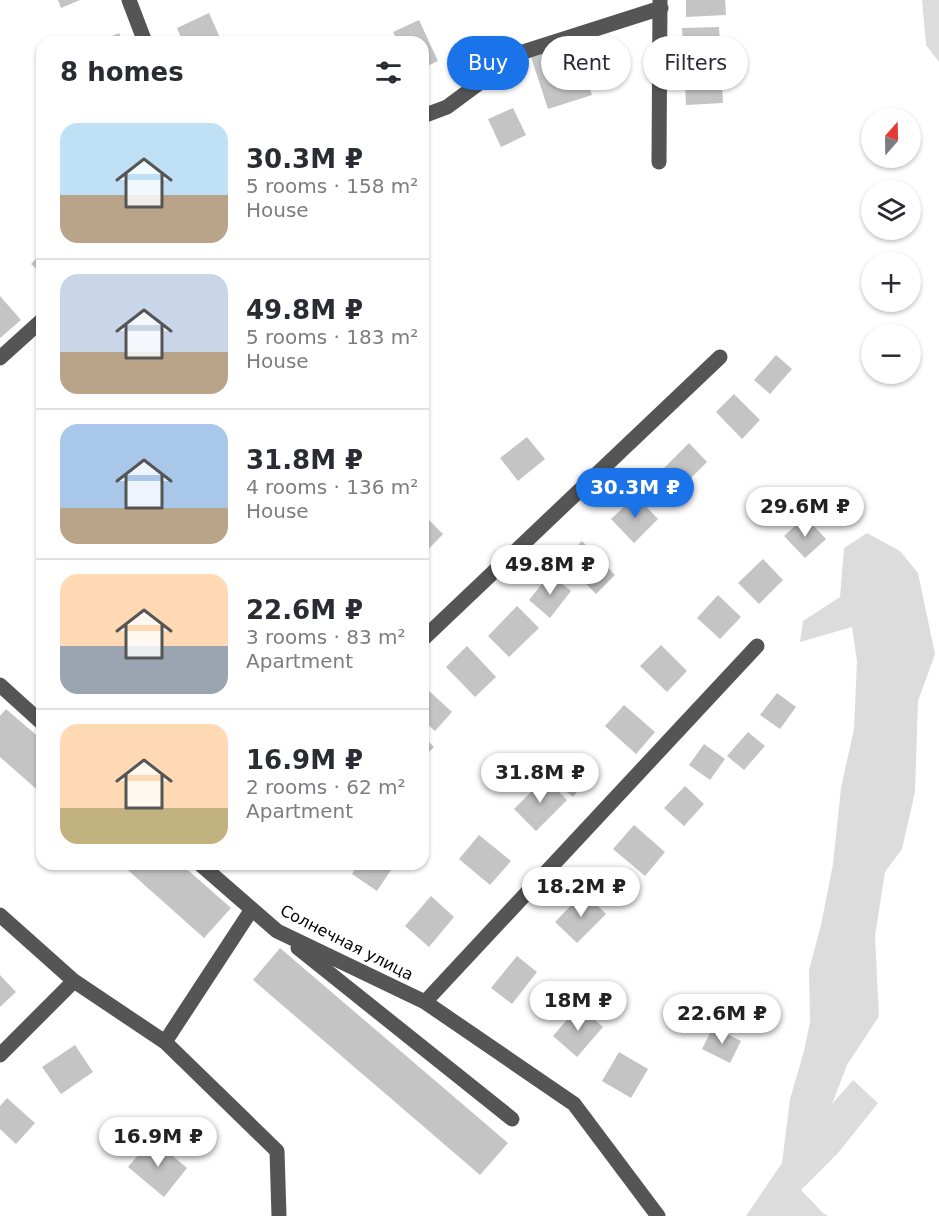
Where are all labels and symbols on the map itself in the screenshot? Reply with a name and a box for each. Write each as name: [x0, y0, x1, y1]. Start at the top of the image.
north arrow: [861, 108, 921, 168]
pin: 30.3M ₽: [580, 468, 690, 519]
pin: 29.6M ₽: [750, 487, 860, 538]
pin: 49.8M ₽: [495, 545, 605, 596]
pin: 31.8M ₽: [485, 753, 595, 804]
pin: 18.2M ₽: [526, 867, 636, 918]
street label: Солнечная улица: [277, 901, 416, 984]
pin: 18M ₽: [536, 981, 620, 1032]
pin: 22.6M ₽: [667, 994, 777, 1045]
pin: 16.9M ₽: [103, 1117, 213, 1168]

